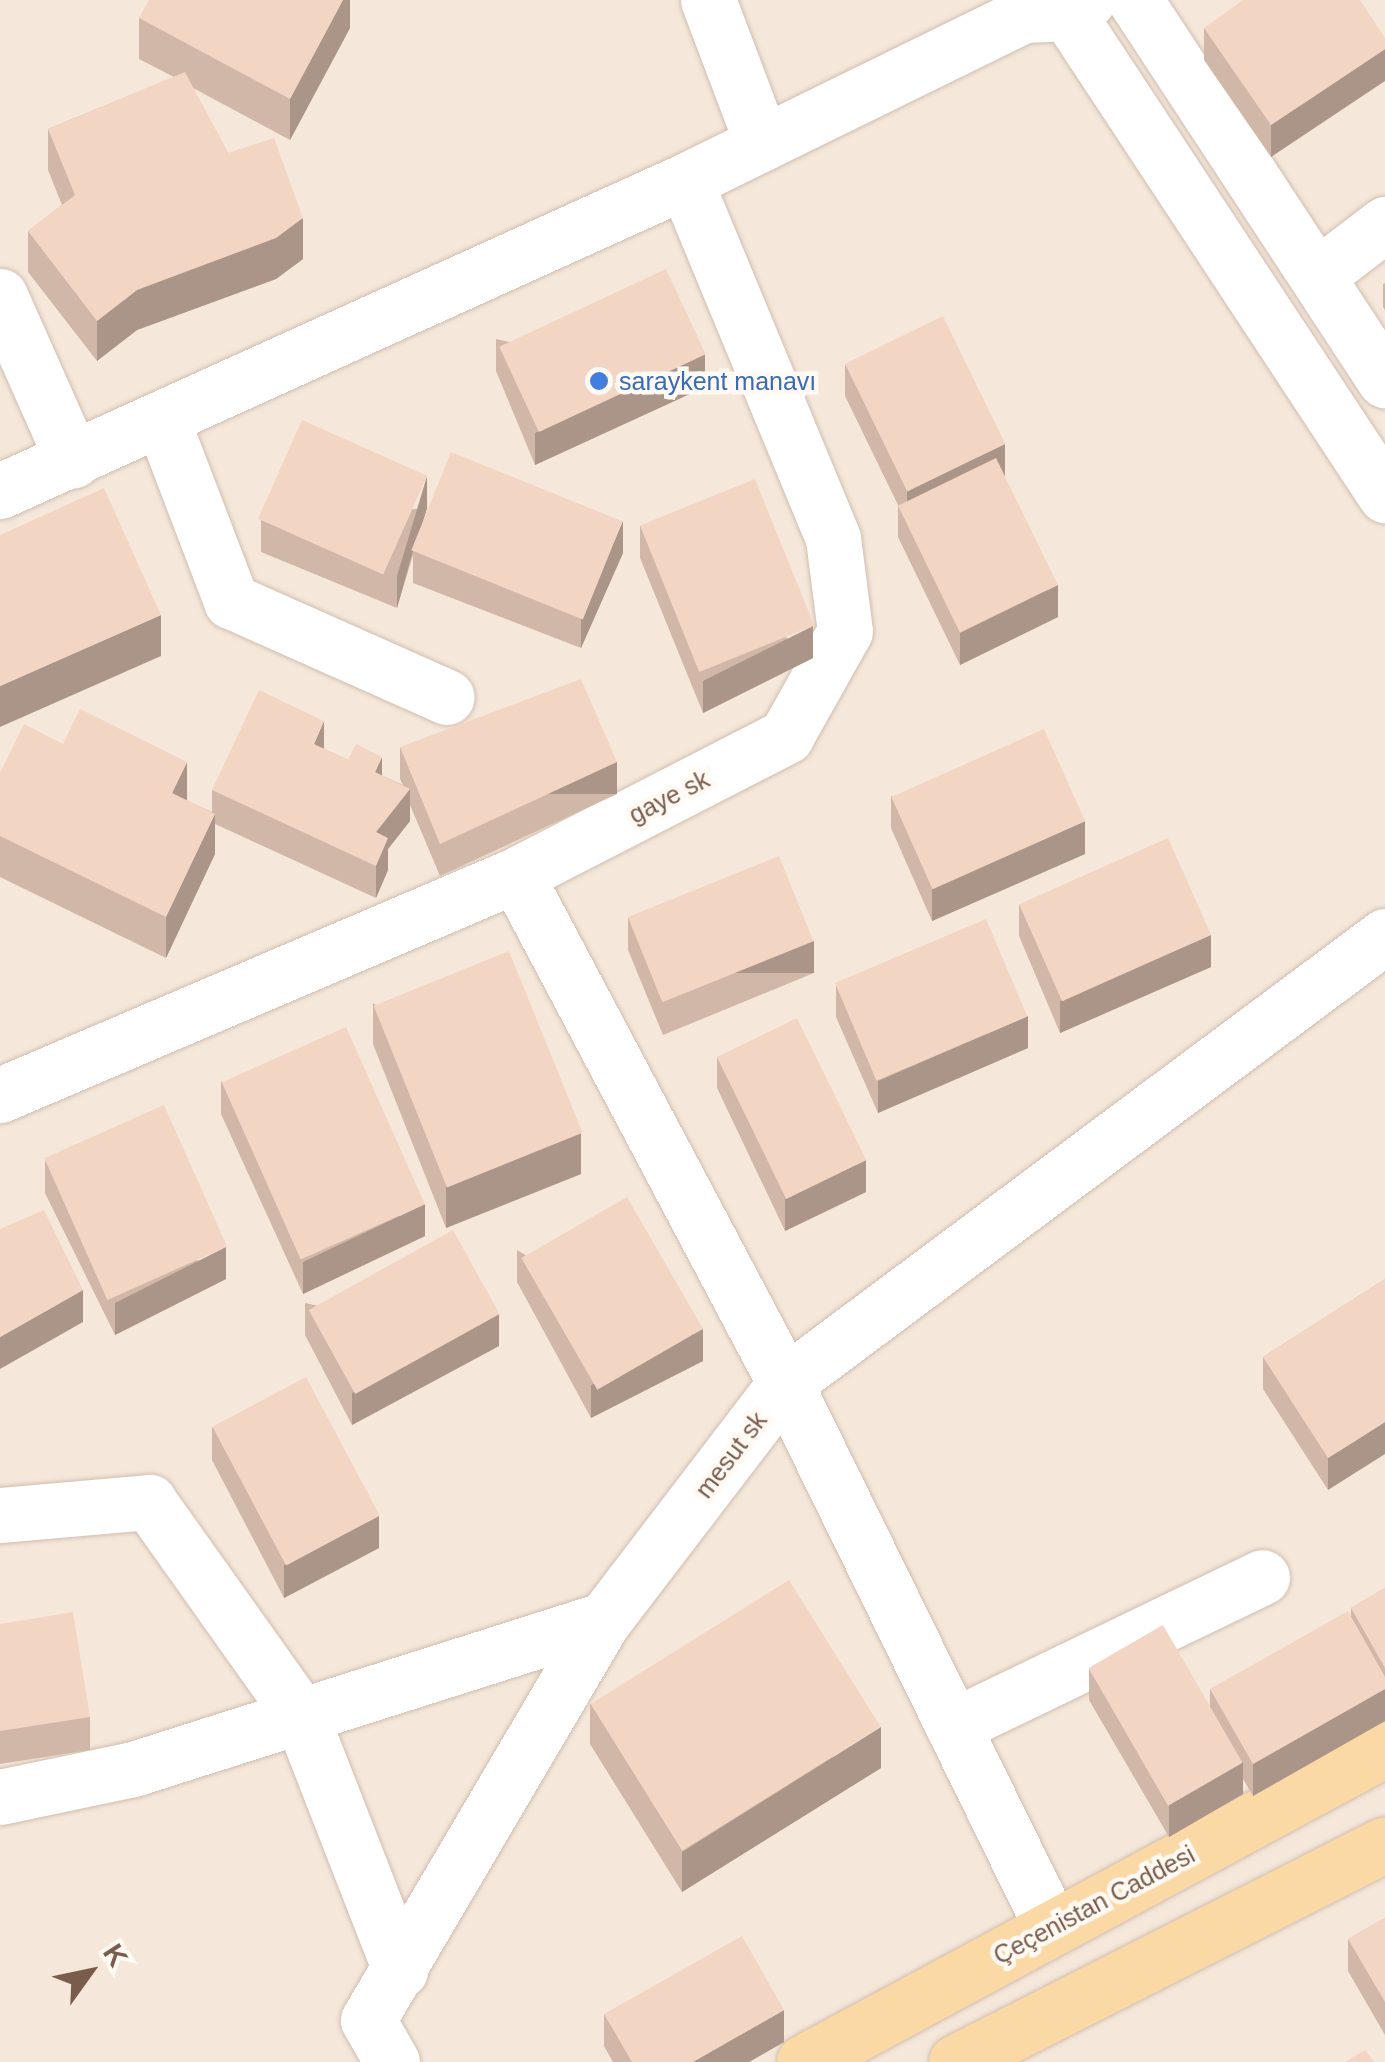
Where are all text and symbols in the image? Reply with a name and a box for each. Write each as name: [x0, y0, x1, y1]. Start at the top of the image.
place label: saraykent manavı: [619, 366, 816, 396]
marker: saraykent manavı: [588, 370, 610, 392]
street label: gaye sk: [624, 764, 714, 830]
street label: mesut sk: [689, 1406, 773, 1504]
street label: Çeçenistan Caddesi: [988, 1839, 1200, 1971]
north arrow: [40, 1922, 140, 2022]
text: K: [97, 1938, 134, 1972]

